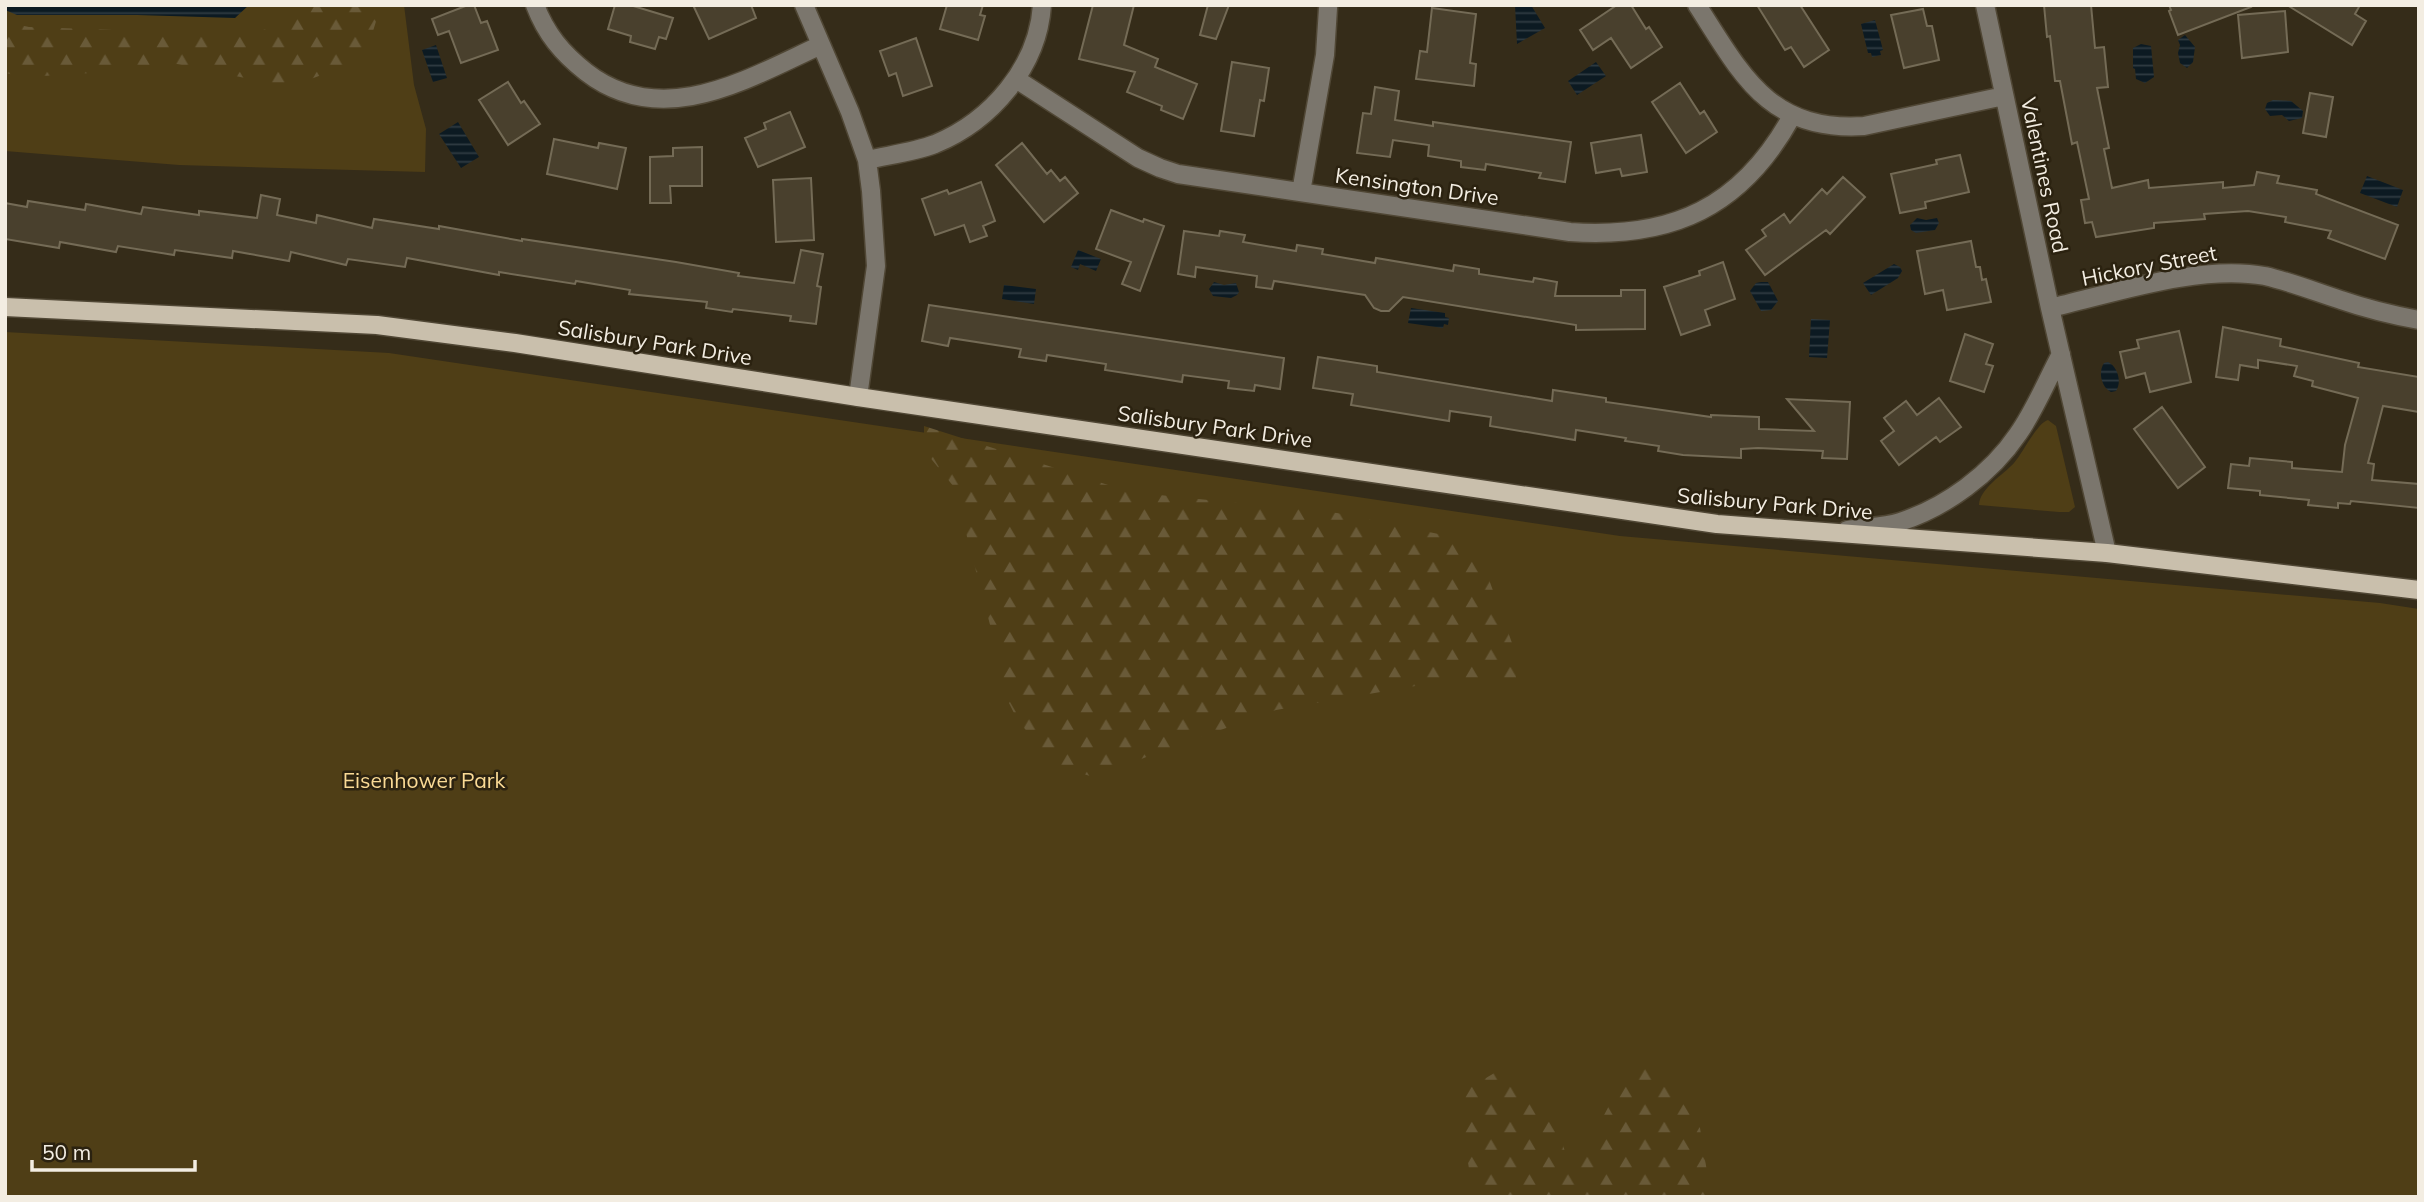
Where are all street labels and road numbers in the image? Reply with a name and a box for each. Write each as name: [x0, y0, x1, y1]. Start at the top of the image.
street label: Valentines Road: [2016, 95, 2074, 255]
street label: Kensington Drive: [1334, 162, 1500, 210]
street label: Hickory Street: [2079, 239, 2219, 291]
street label: Salisbury Park Drive: [556, 314, 754, 370]
street label: Salisbury Park Drive: [1116, 399, 1314, 453]
street label: Salisbury Park Drive: [1676, 482, 1874, 524]

